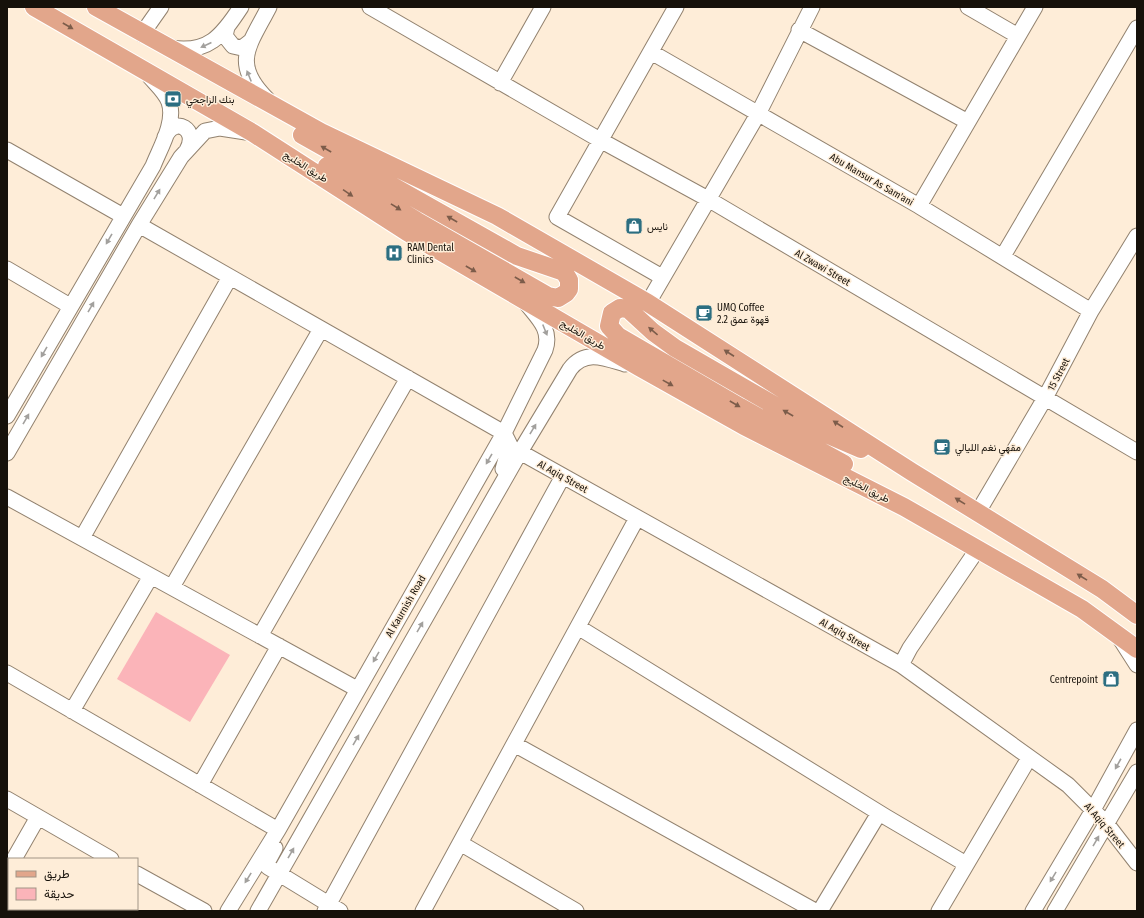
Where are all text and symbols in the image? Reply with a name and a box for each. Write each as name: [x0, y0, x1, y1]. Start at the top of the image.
one-way arrow: [62, 23, 74, 30]
one-way arrow: [200, 42, 211, 48]
one-way arrow: [246, 69, 252, 81]
bank icon: بنك الراجحي: [163, 89, 183, 109]
place label: بنك الراجحي: [186, 94, 235, 108]
one-way arrow: [320, 146, 332, 153]
street label: طريق الخليج: [281, 149, 330, 185]
street label: Abu Mansur As Sam'ani: [828, 151, 915, 209]
one-way arrow: [153, 188, 160, 200]
one-way arrow: [343, 189, 353, 197]
one-way arrow: [390, 204, 402, 211]
one-way arrow: [446, 215, 458, 222]
shop icon: نايس: [624, 216, 644, 236]
place label: نايس: [647, 221, 668, 233]
one-way arrow: [106, 233, 113, 245]
place label: RAM Dental Clinics: [407, 242, 454, 266]
hospital icon: RAM Dental Clinics: [384, 243, 404, 263]
street label: Al Zwawi Street: [793, 247, 853, 289]
one-way arrow: [465, 265, 477, 272]
one-way arrow: [514, 276, 526, 283]
one-way arrow: [88, 301, 95, 313]
place label: UMQ Coffee 2.2 قهوة عمق: [717, 302, 770, 326]
cafe icon: UMQ Coffee 2.2 قهوة عمق: [694, 303, 714, 323]
street label: طريق الخليج: [558, 317, 607, 353]
one-way arrow: [542, 324, 548, 335]
one-way arrow: [647, 327, 658, 336]
one-way arrow: [41, 346, 48, 358]
one-way arrow: [724, 349, 734, 357]
street label: 15 Street: [1045, 355, 1073, 393]
one-way arrow: [662, 380, 674, 387]
one-way arrow: [729, 401, 741, 408]
one-way arrow: [783, 409, 793, 417]
one-way arrow: [23, 414, 30, 425]
one-way arrow: [833, 420, 843, 428]
one-way arrow: [530, 423, 537, 435]
cafe icon: مقهي نغم الليالي: [932, 437, 952, 457]
place label: مقهي نغم الليالي: [955, 442, 1021, 456]
one-way arrow: [485, 453, 492, 465]
street label: Al Aqiq Street: [535, 458, 590, 496]
street label: طريق الخليج: [842, 472, 892, 506]
one-way arrow: [954, 498, 965, 505]
street label: Al Kaurnish Road: [383, 573, 428, 640]
one-way arrow: [1076, 573, 1088, 580]
street label: Al Aqiq Street: [817, 616, 872, 654]
one-way arrow: [417, 621, 424, 633]
one-way arrow: [372, 651, 379, 663]
shop icon: Centrepoint: [1101, 669, 1121, 689]
place label: Centrepoint: [1050, 674, 1099, 686]
one-way arrow: [352, 734, 359, 746]
one-way arrow: [1115, 758, 1121, 770]
street label: Al Aqiq Street: [1081, 801, 1128, 851]
one-way arrow: [1093, 835, 1100, 847]
one-way arrow: [288, 847, 295, 859]
legend: [8, 858, 138, 910]
text: طريق: [44, 867, 70, 882]
one-way arrow: [1049, 872, 1057, 882]
one-way arrow: [244, 873, 251, 884]
text: حديقة: [44, 887, 74, 901]

